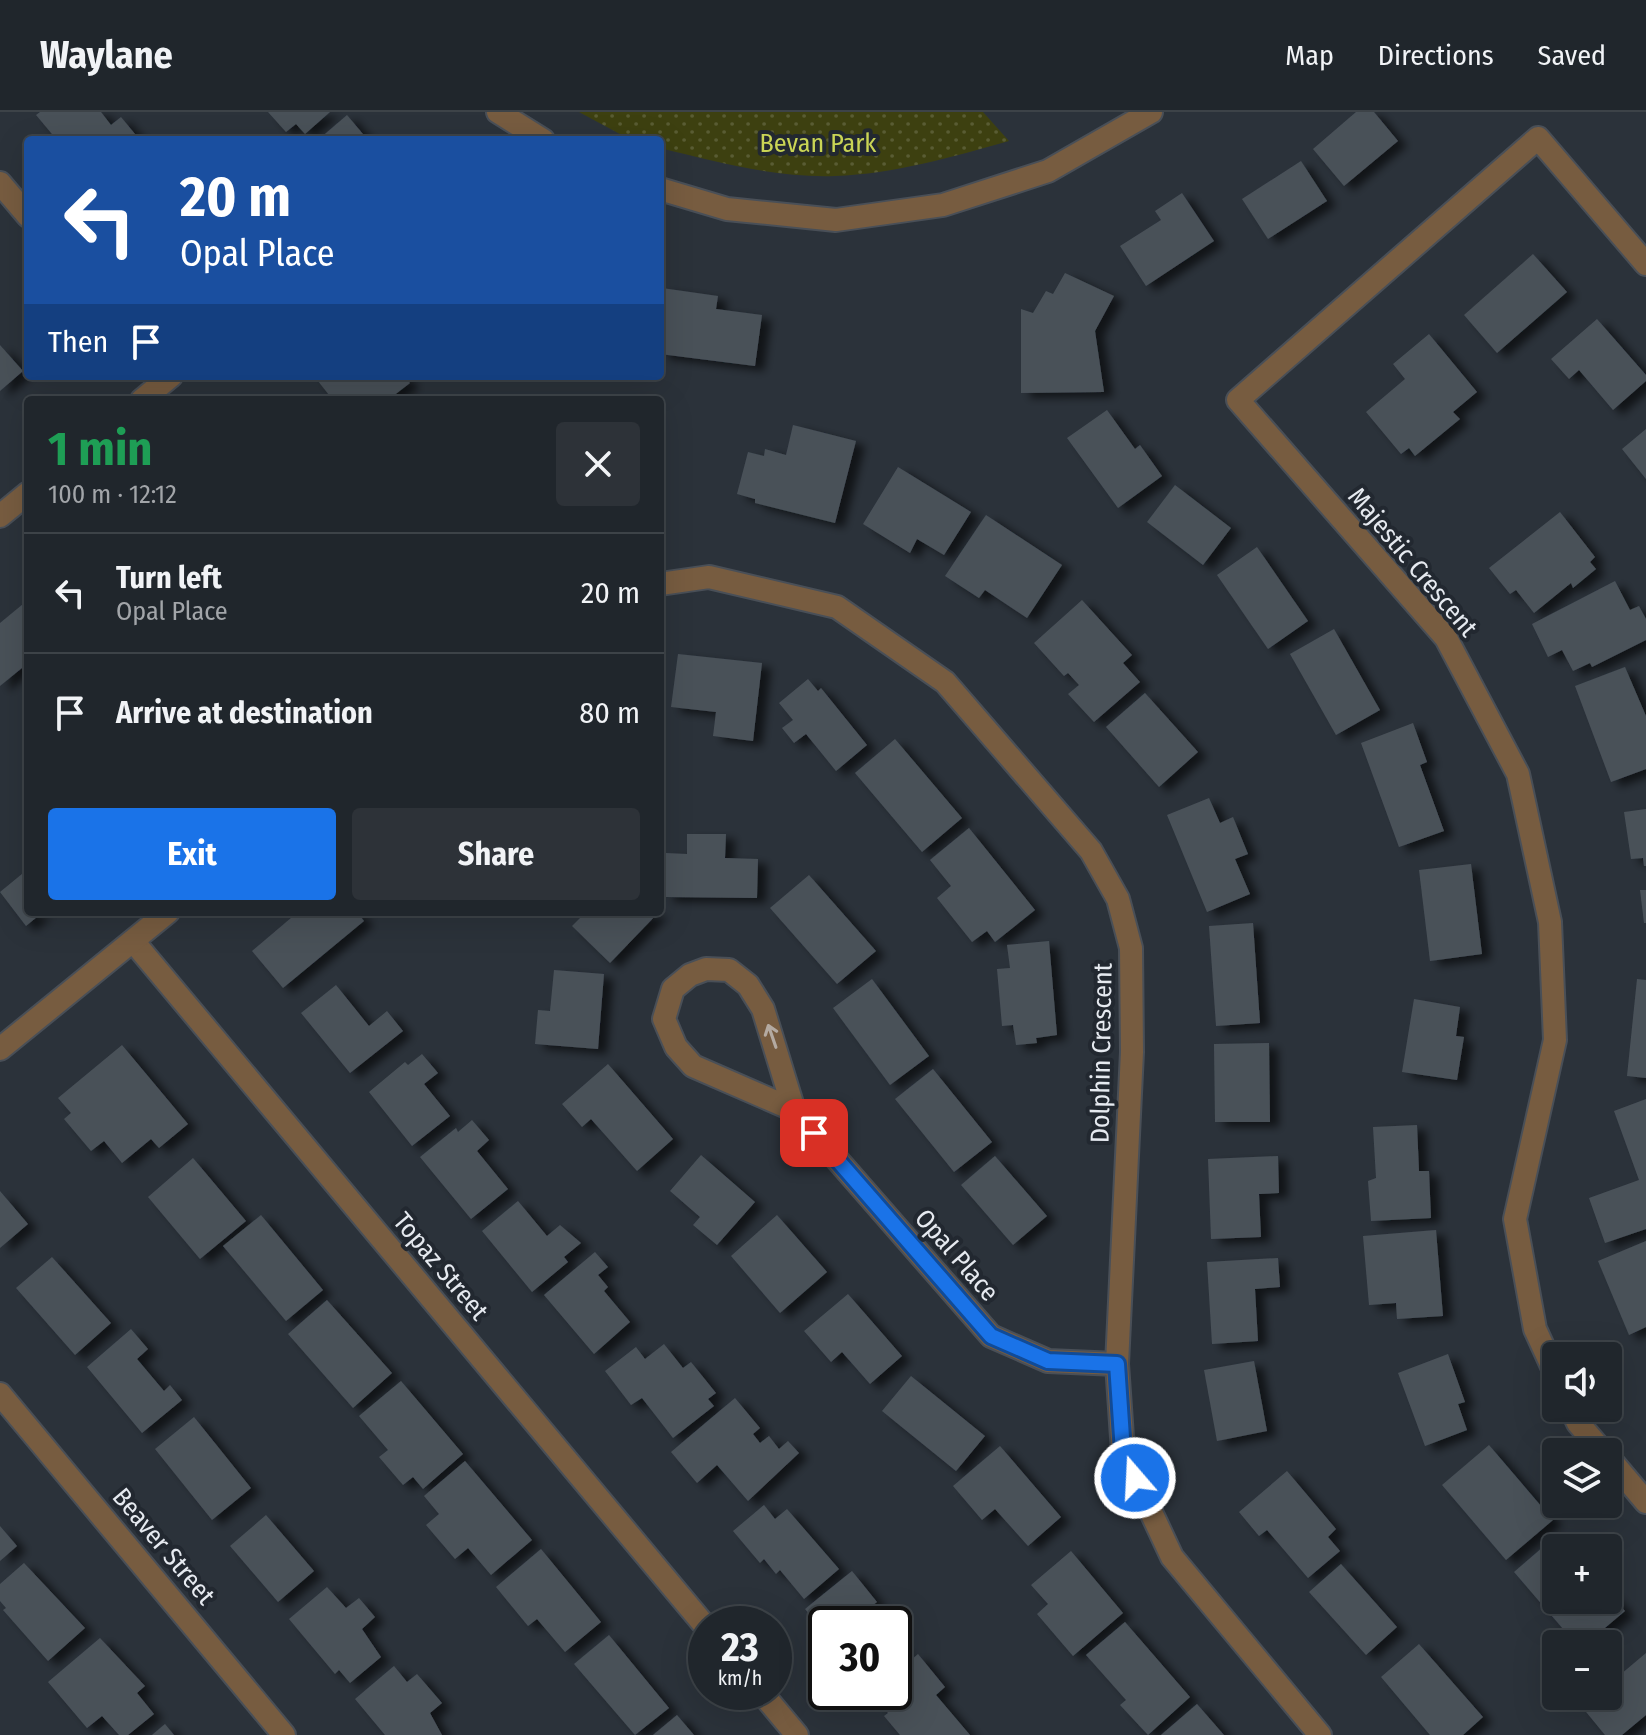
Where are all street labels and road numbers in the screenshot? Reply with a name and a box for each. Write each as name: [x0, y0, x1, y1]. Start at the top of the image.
street label: Majestic Crescent: [1341, 482, 1484, 643]
street label: Dolphin Crescent: [1084, 962, 1119, 1143]
street label: Opal Place: [908, 1203, 1005, 1308]
street label: Topaz Street: [387, 1206, 495, 1327]
street label: Beaver Street: [106, 1482, 222, 1611]

